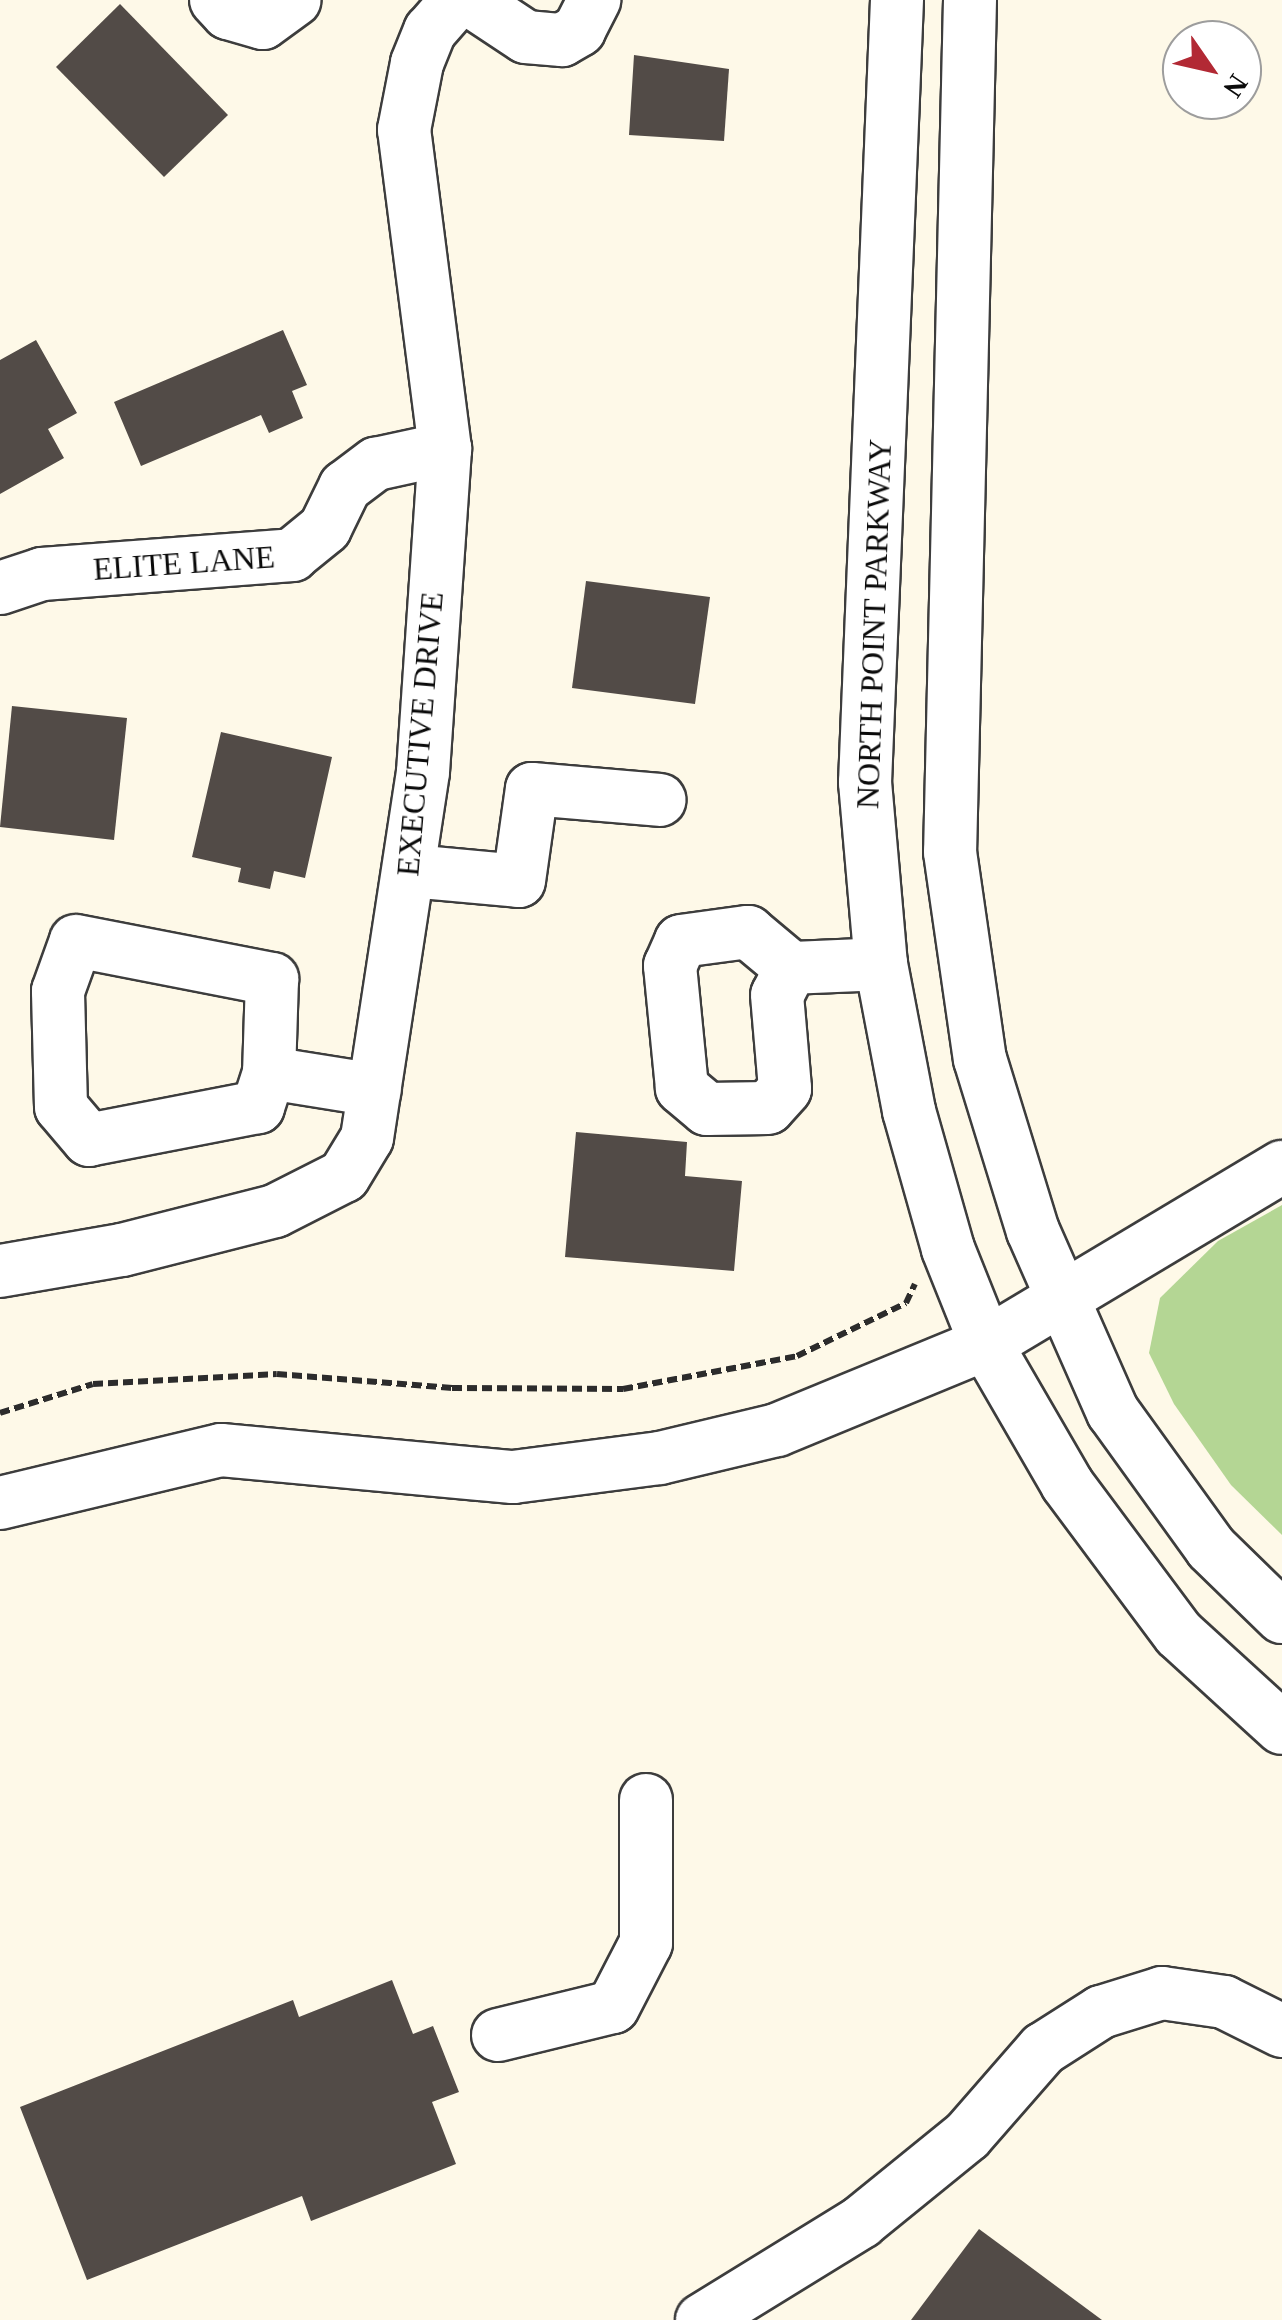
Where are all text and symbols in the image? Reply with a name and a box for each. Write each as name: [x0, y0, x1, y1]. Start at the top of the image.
north arrow: [1162, 20, 1262, 120]
text: N: [1217, 69, 1254, 103]
street label: NORTH POINT PARKWAY: [848, 438, 900, 810]
street label: ELITE LANE: [92, 537, 276, 589]
street label: EXECUTIVE DRIVE: [388, 590, 452, 878]

